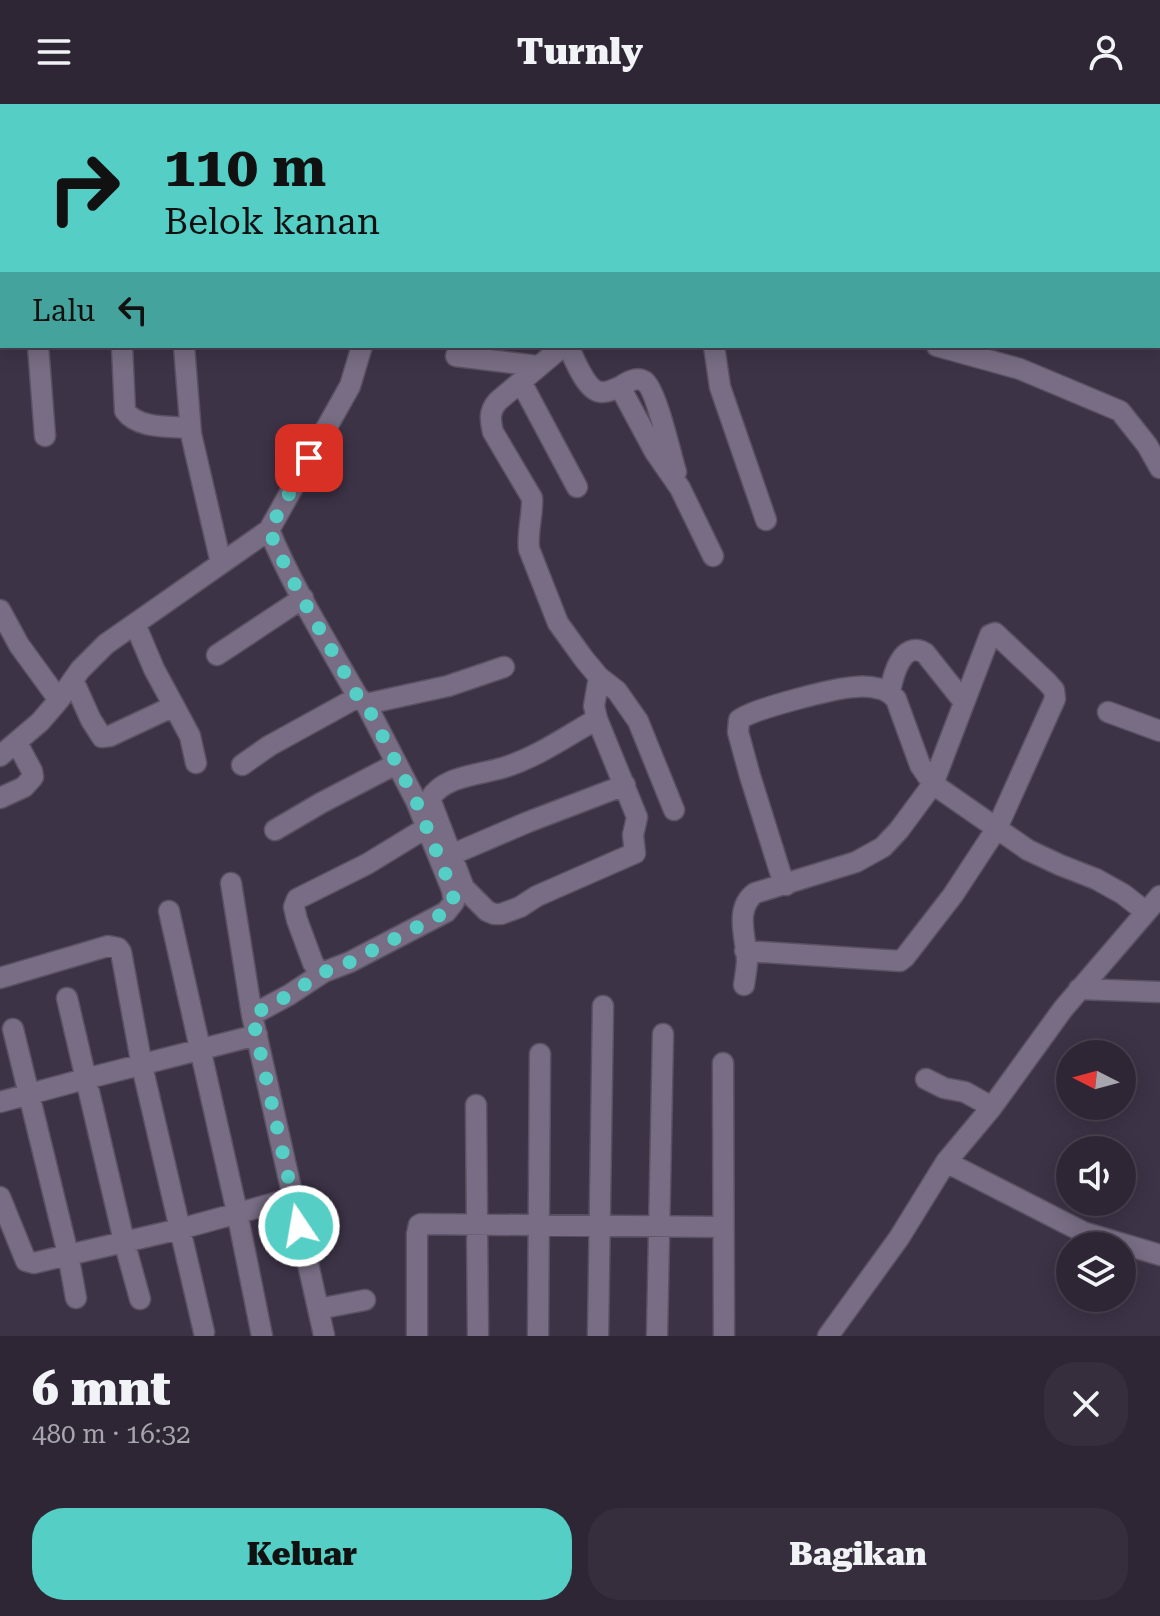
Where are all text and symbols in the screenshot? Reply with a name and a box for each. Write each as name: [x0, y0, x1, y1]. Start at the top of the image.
icon: menu: [32, 30, 76, 74]
icon: person: [1084, 30, 1128, 74]
text: Turnly: [517, 31, 643, 73]
text: 110 m: [164, 134, 326, 200]
icon: right: [32, 136, 136, 240]
text: Belok kanan: [164, 201, 380, 243]
icon: left: [111, 288, 155, 332]
text: Lalu: [32, 293, 95, 328]
pin: [275, 424, 343, 492]
icon: arrive: [287, 436, 331, 480]
north arrow: [1056, 1040, 1136, 1120]
map controls: [1056, 1040, 1136, 1312]
button: sound: [1056, 1136, 1136, 1216]
position arrow: [257, 1184, 341, 1268]
button: layers: [1056, 1232, 1136, 1312]
text: 6 mnt: [32, 1361, 171, 1417]
button: close: [1044, 1362, 1128, 1446]
text: 480 m · 16:32: [32, 1419, 191, 1449]
button: Keluar: [32, 1508, 572, 1600]
button: Bagikan: [588, 1508, 1128, 1600]

